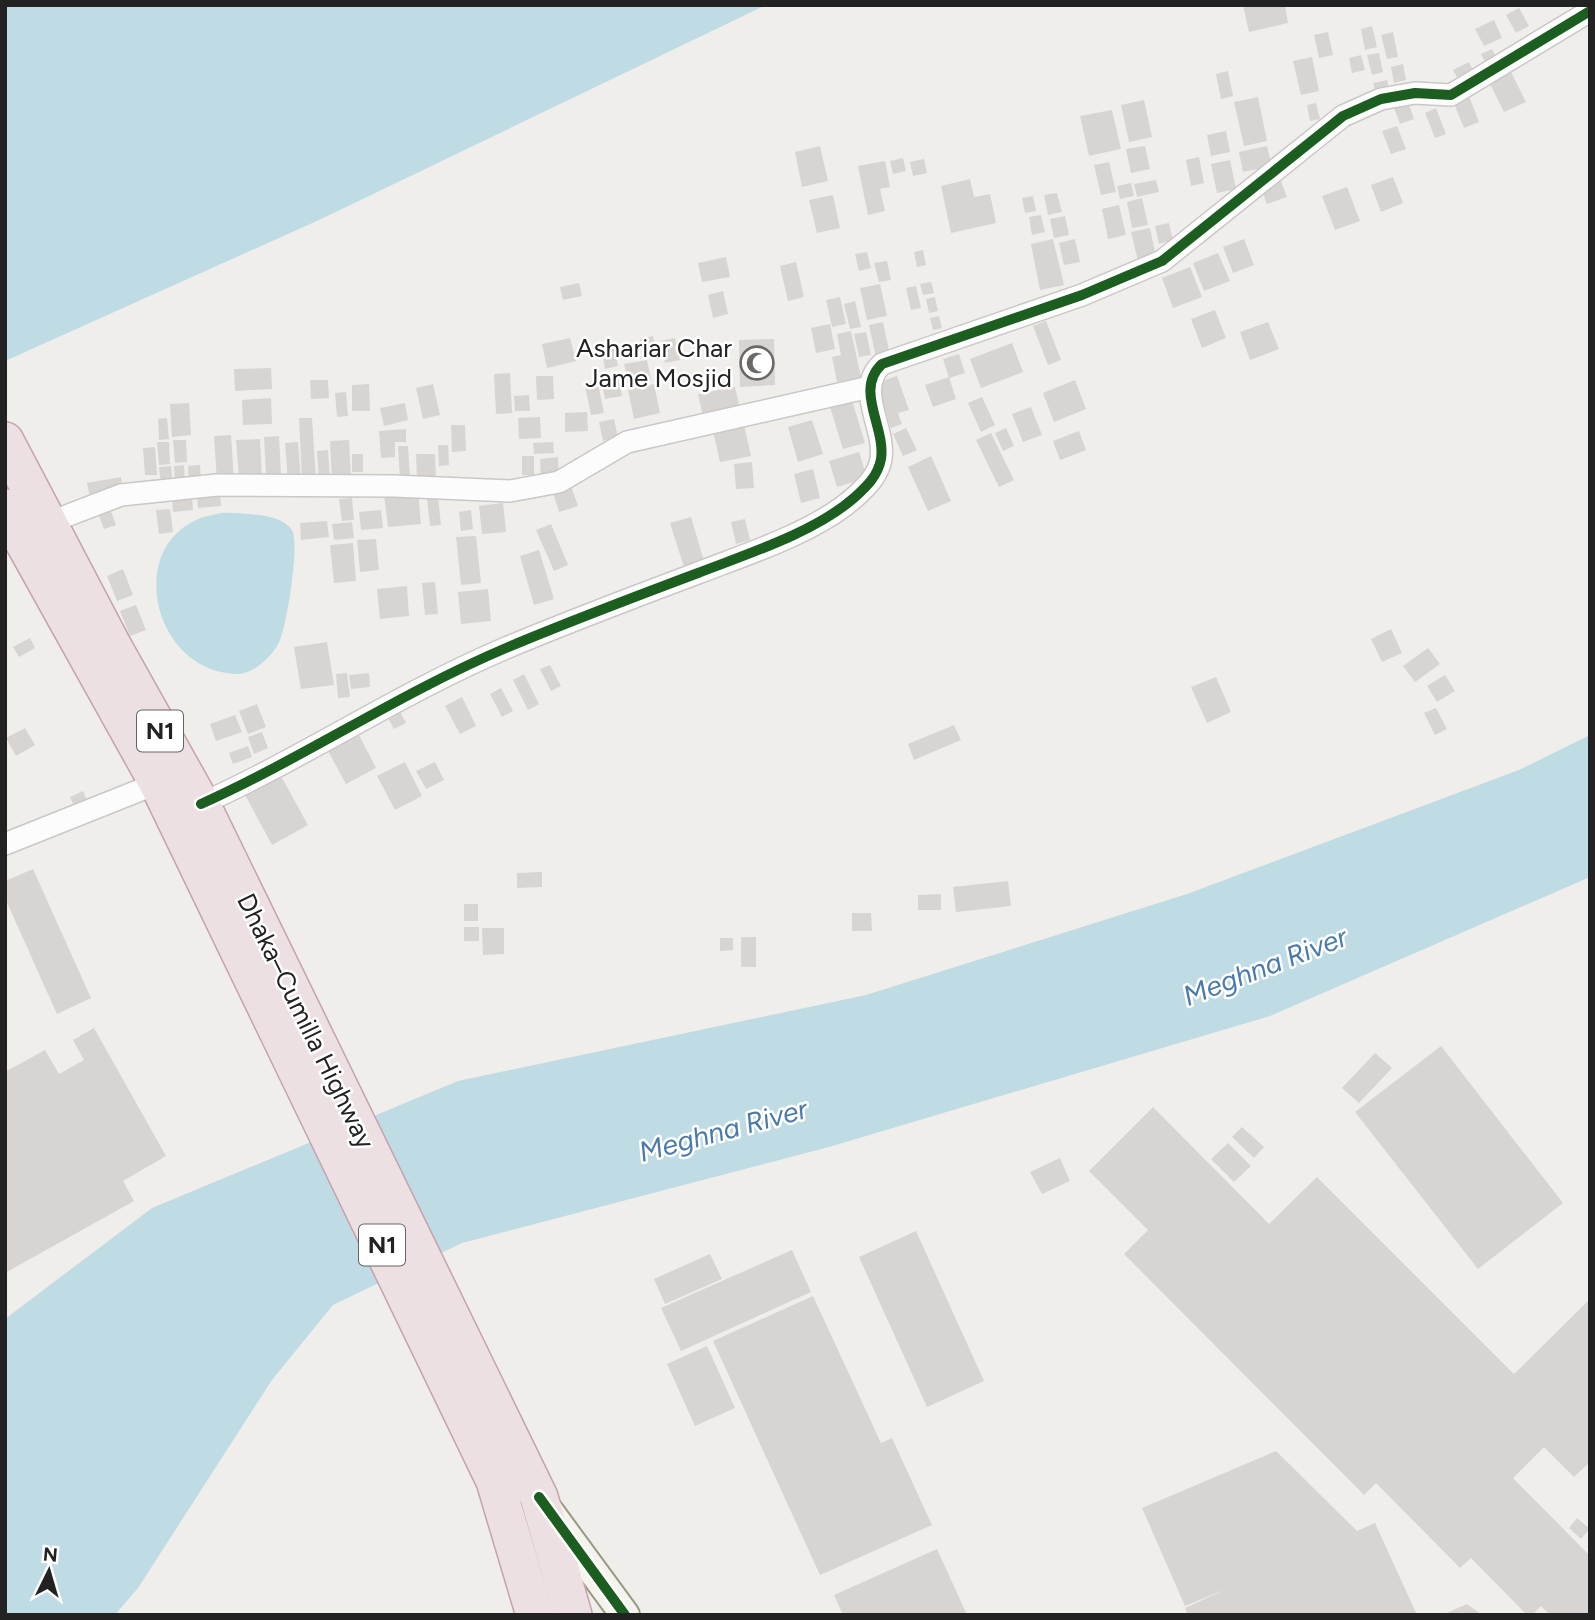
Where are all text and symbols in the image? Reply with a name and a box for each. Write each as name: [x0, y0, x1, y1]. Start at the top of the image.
place label: Ashariar Char Jame Mosjid: [576, 332, 732, 394]
mosque icon: Ashariar Char Jame Mosjid: [738, 344, 776, 382]
road number: N1: [137, 710, 183, 752]
street label: Dhaka–Cumilla Highway: [230, 888, 382, 1154]
water label: Meghna River: [1178, 919, 1353, 1013]
water label: Meghna River: [635, 1091, 812, 1169]
road number: N1: [359, 1224, 405, 1266]
north arrow: [14, 1536, 84, 1606]
text: N: [42, 1542, 59, 1567]

